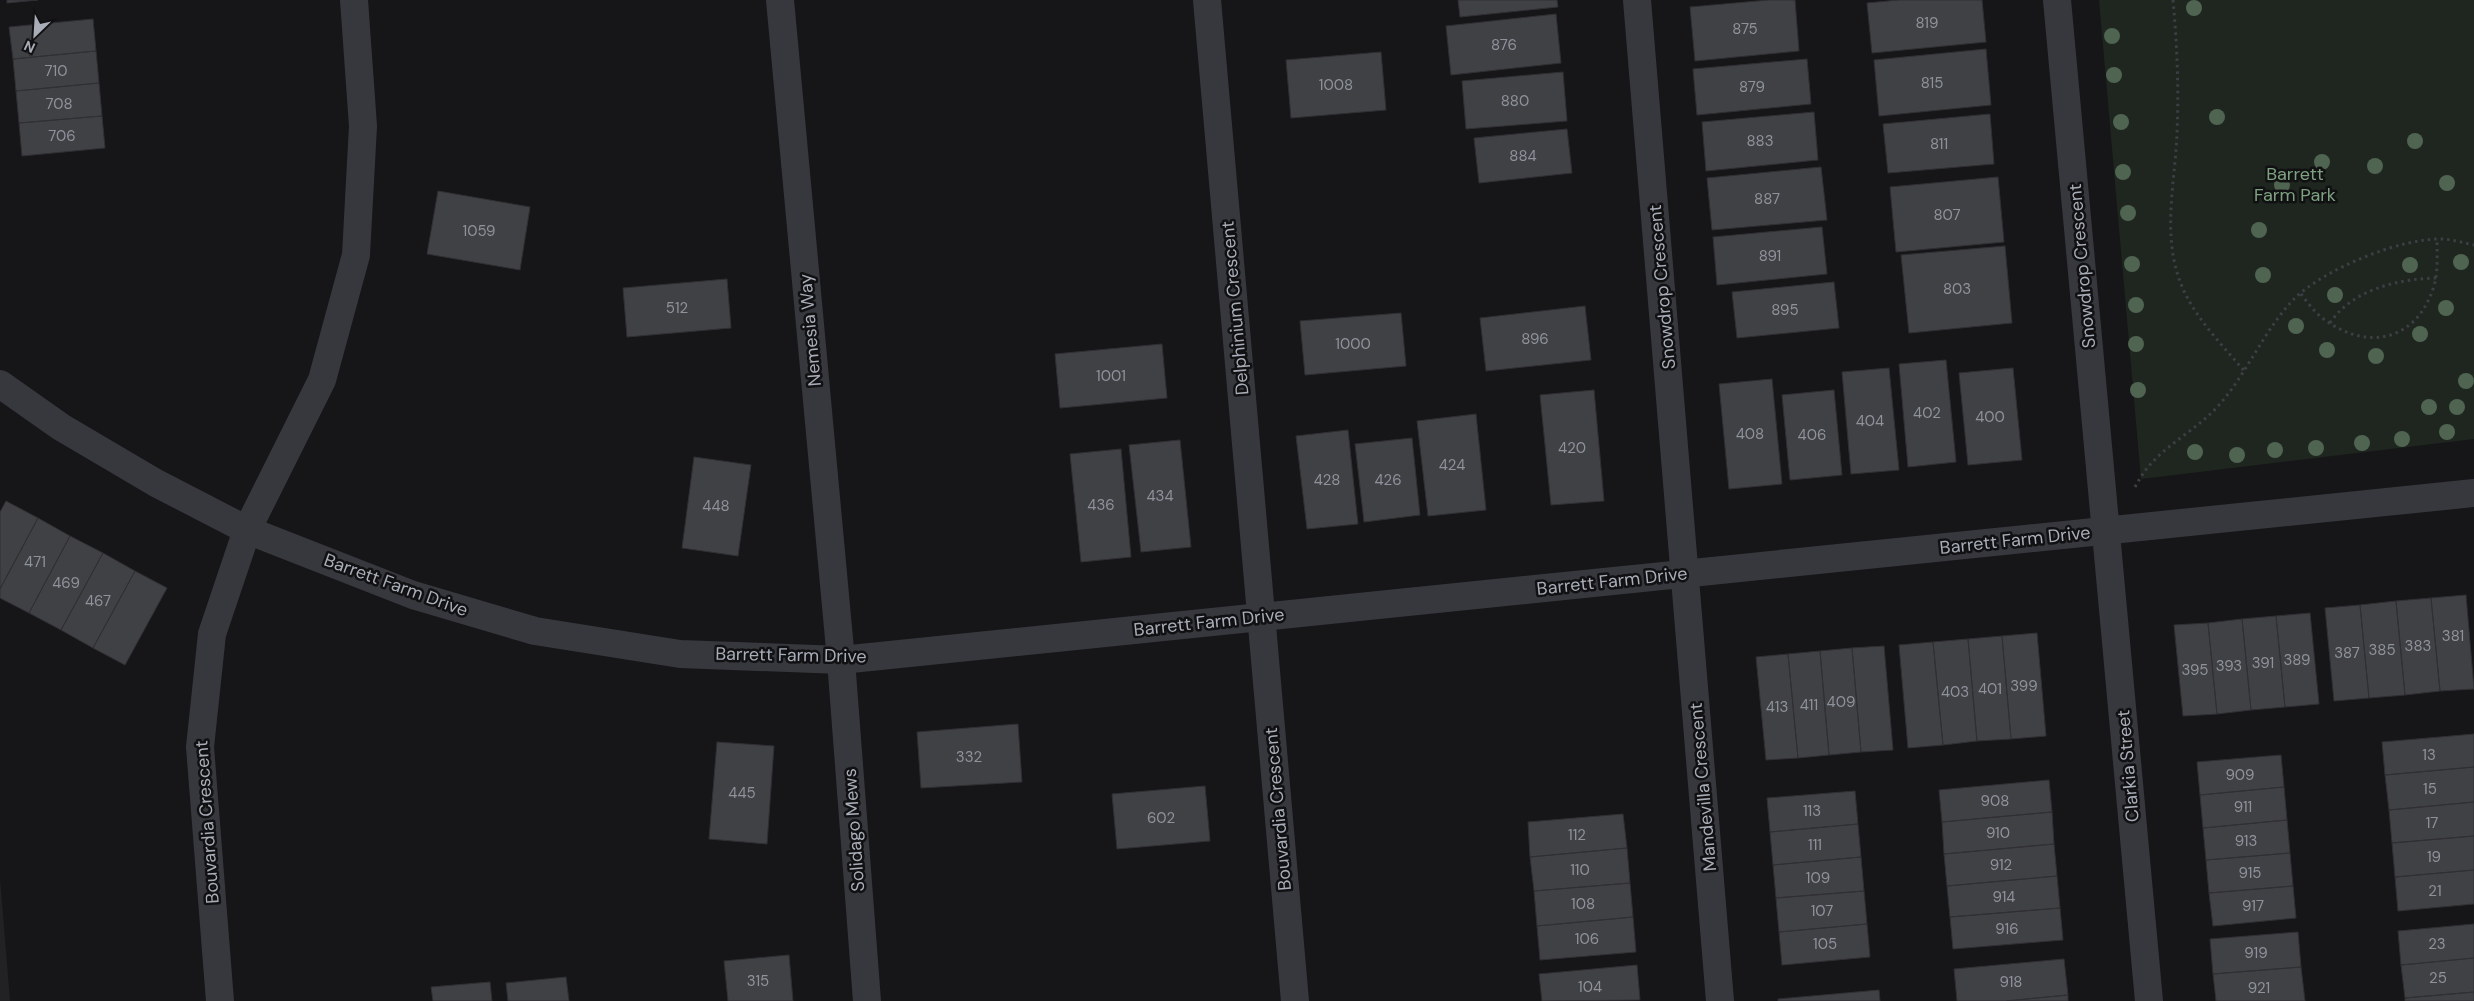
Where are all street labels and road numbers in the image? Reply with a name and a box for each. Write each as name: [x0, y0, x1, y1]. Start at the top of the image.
street label: Snowdrop Crescent: [2063, 183, 2101, 349]
street label: Snowdrop Crescent: [1643, 204, 1681, 370]
street label: Delphinium Crescent: [1215, 220, 1255, 396]
street label: Nemesia Way: [793, 273, 827, 387]
street label: Barrett Farm Drive: [1938, 520, 2092, 560]
street label: Barrett Farm Drive: [321, 548, 471, 622]
street label: Barrett Farm Drive: [1535, 561, 1689, 601]
street label: Barrett Farm Drive: [1132, 602, 1286, 642]
street label: Barrett Farm Drive: [715, 642, 867, 668]
street label: Mandevilla Crescent: [1684, 702, 1722, 872]
street label: Clarkia Street: [2111, 709, 2145, 823]
street label: Bouvardia Crescent: [1259, 726, 1297, 892]
street label: Bouvardia Crescent: [189, 740, 225, 904]
street label: Solidago Mews: [838, 768, 870, 892]

